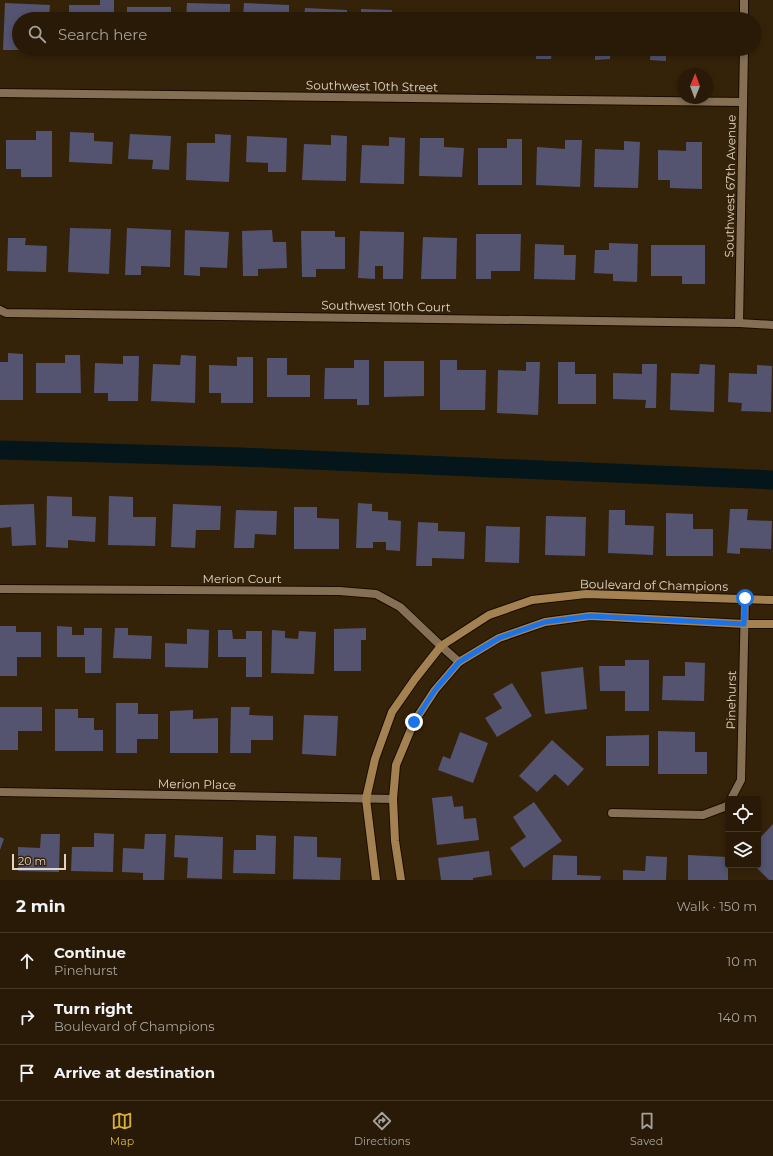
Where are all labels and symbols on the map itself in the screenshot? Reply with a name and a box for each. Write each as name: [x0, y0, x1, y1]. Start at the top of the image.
north arrow: [677, 68, 713, 104]
street label: Southwest 10th Street: [306, 77, 438, 95]
street label: Southwest 67th Avenue: [721, 114, 739, 258]
street label: Southwest 10th Court: [321, 297, 451, 315]
street label: Merion Court: [202, 571, 282, 586]
street label: Boulevard of Champions: [580, 576, 728, 594]
route start: [736, 589, 754, 607]
street label: Pinehurst: [723, 670, 739, 730]
route end: [405, 713, 423, 731]
street label: Merion Place: [158, 776, 236, 792]
scale bar: [12, 852, 66, 871]

